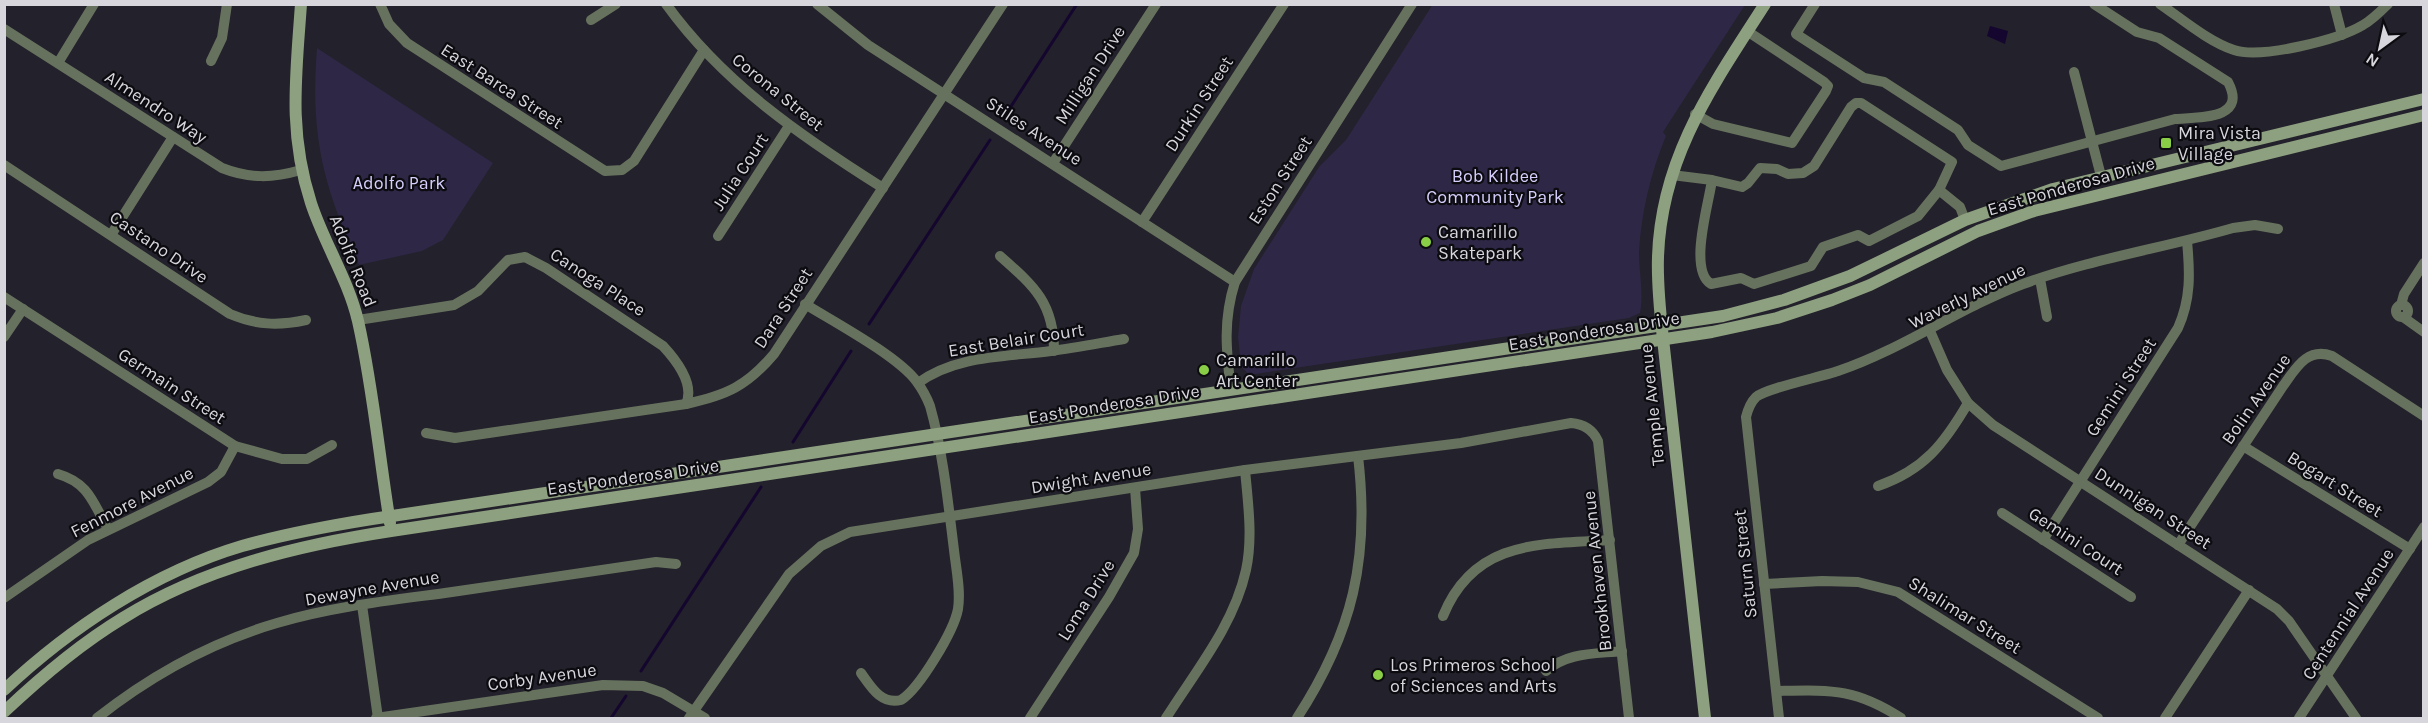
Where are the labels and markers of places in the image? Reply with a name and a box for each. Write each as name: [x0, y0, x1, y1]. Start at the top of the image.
place label: Mira Vista Village: [2178, 122, 2261, 165]
marker: Mira Vista Village: [2159, 136, 2173, 150]
place label: Camarillo Skatepark: [1438, 221, 1522, 264]
marker: Camarillo Skatepark: [1419, 235, 1433, 249]
place label: Camarillo Art Center: [1216, 349, 1298, 392]
marker: Camarillo Art Center: [1197, 363, 1211, 377]
place label: Los Primeros School of Sciences and Arts: [1390, 654, 1557, 697]
marker: Los Primeros School of Sciences and Arts: [1371, 668, 1385, 682]

